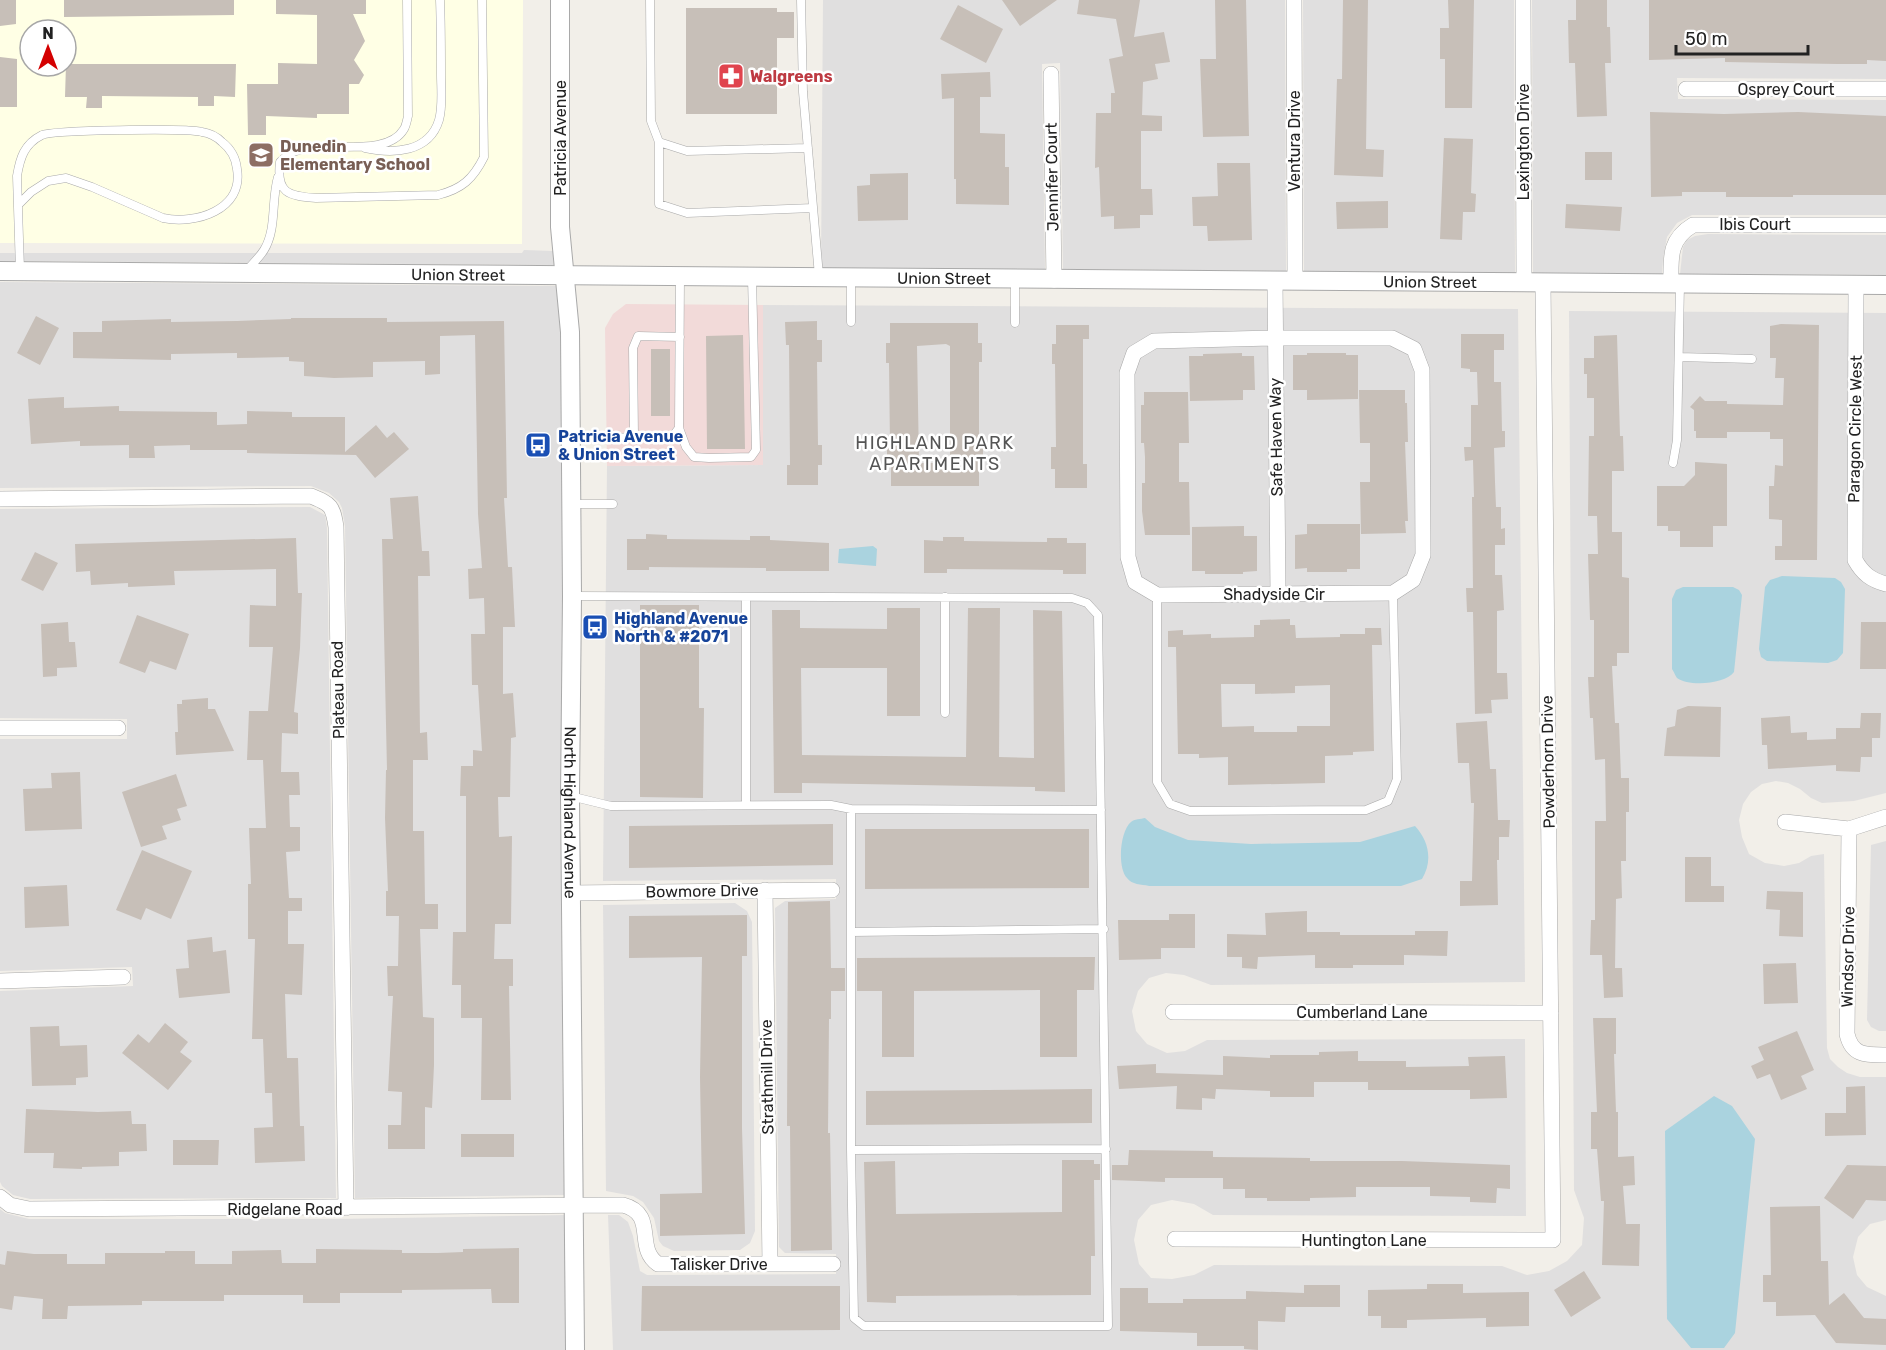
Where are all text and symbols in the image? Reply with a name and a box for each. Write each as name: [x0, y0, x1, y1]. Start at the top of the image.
north arrow: [18, 18, 78, 78]
scale bar: [1676, 18, 1808, 56]
text: N: [42, 24, 54, 43]
text: 50 m: [1685, 28, 1728, 50]
pharmacy icon: Walgreens: [716, 61, 746, 91]
place label: Walgreens: [750, 67, 833, 86]
street label: Patricia Avenue: [551, 80, 570, 196]
street label: Osprey Court: [1737, 80, 1835, 99]
street label: Lexington Drive: [1514, 83, 1533, 200]
street label: Ventura Drive: [1285, 90, 1304, 192]
street label: Jennifer Court: [1042, 122, 1062, 232]
place label: Dunedin Elementary School: [280, 137, 430, 174]
school or university icon: Dunedin Elementary School: [246, 140, 276, 170]
street label: Ibis Court: [1719, 215, 1791, 234]
street label: Union Street: [411, 265, 505, 284]
street label: Union Street: [897, 268, 991, 288]
street label: Union Street: [1383, 272, 1477, 291]
street label: Paragon Circle West: [1844, 355, 1866, 503]
street label: Safe Haven Way: [1265, 377, 1287, 496]
place label: Patricia Avenue & Union Street: [558, 427, 683, 464]
bus stop icon: Patricia Avenue & Union Street: [523, 430, 553, 460]
district label: HIGHLAND PARK APARTMENTS: [855, 432, 1015, 475]
street label: Shadyside Cir: [1223, 585, 1325, 604]
place label: Highland Avenue North & #2071: [614, 609, 748, 646]
bus stop icon: Highland Avenue North & #2071: [580, 612, 610, 642]
street label: Plateau Road: [328, 641, 348, 739]
street label: Powderhorn Drive: [1537, 695, 1559, 829]
street label: North Highland Avenue: [560, 726, 580, 899]
street label: Bowmore Drive: [645, 881, 759, 901]
street label: Windsor Drive: [1838, 906, 1858, 1008]
street label: Cumberland Lane: [1296, 1003, 1428, 1022]
street label: Strathmill Drive: [756, 1019, 778, 1135]
street label: Ridgelane Road: [227, 1200, 343, 1219]
street label: Huntington Lane: [1301, 1231, 1427, 1250]
street label: Talisker Drive: [670, 1255, 768, 1274]

